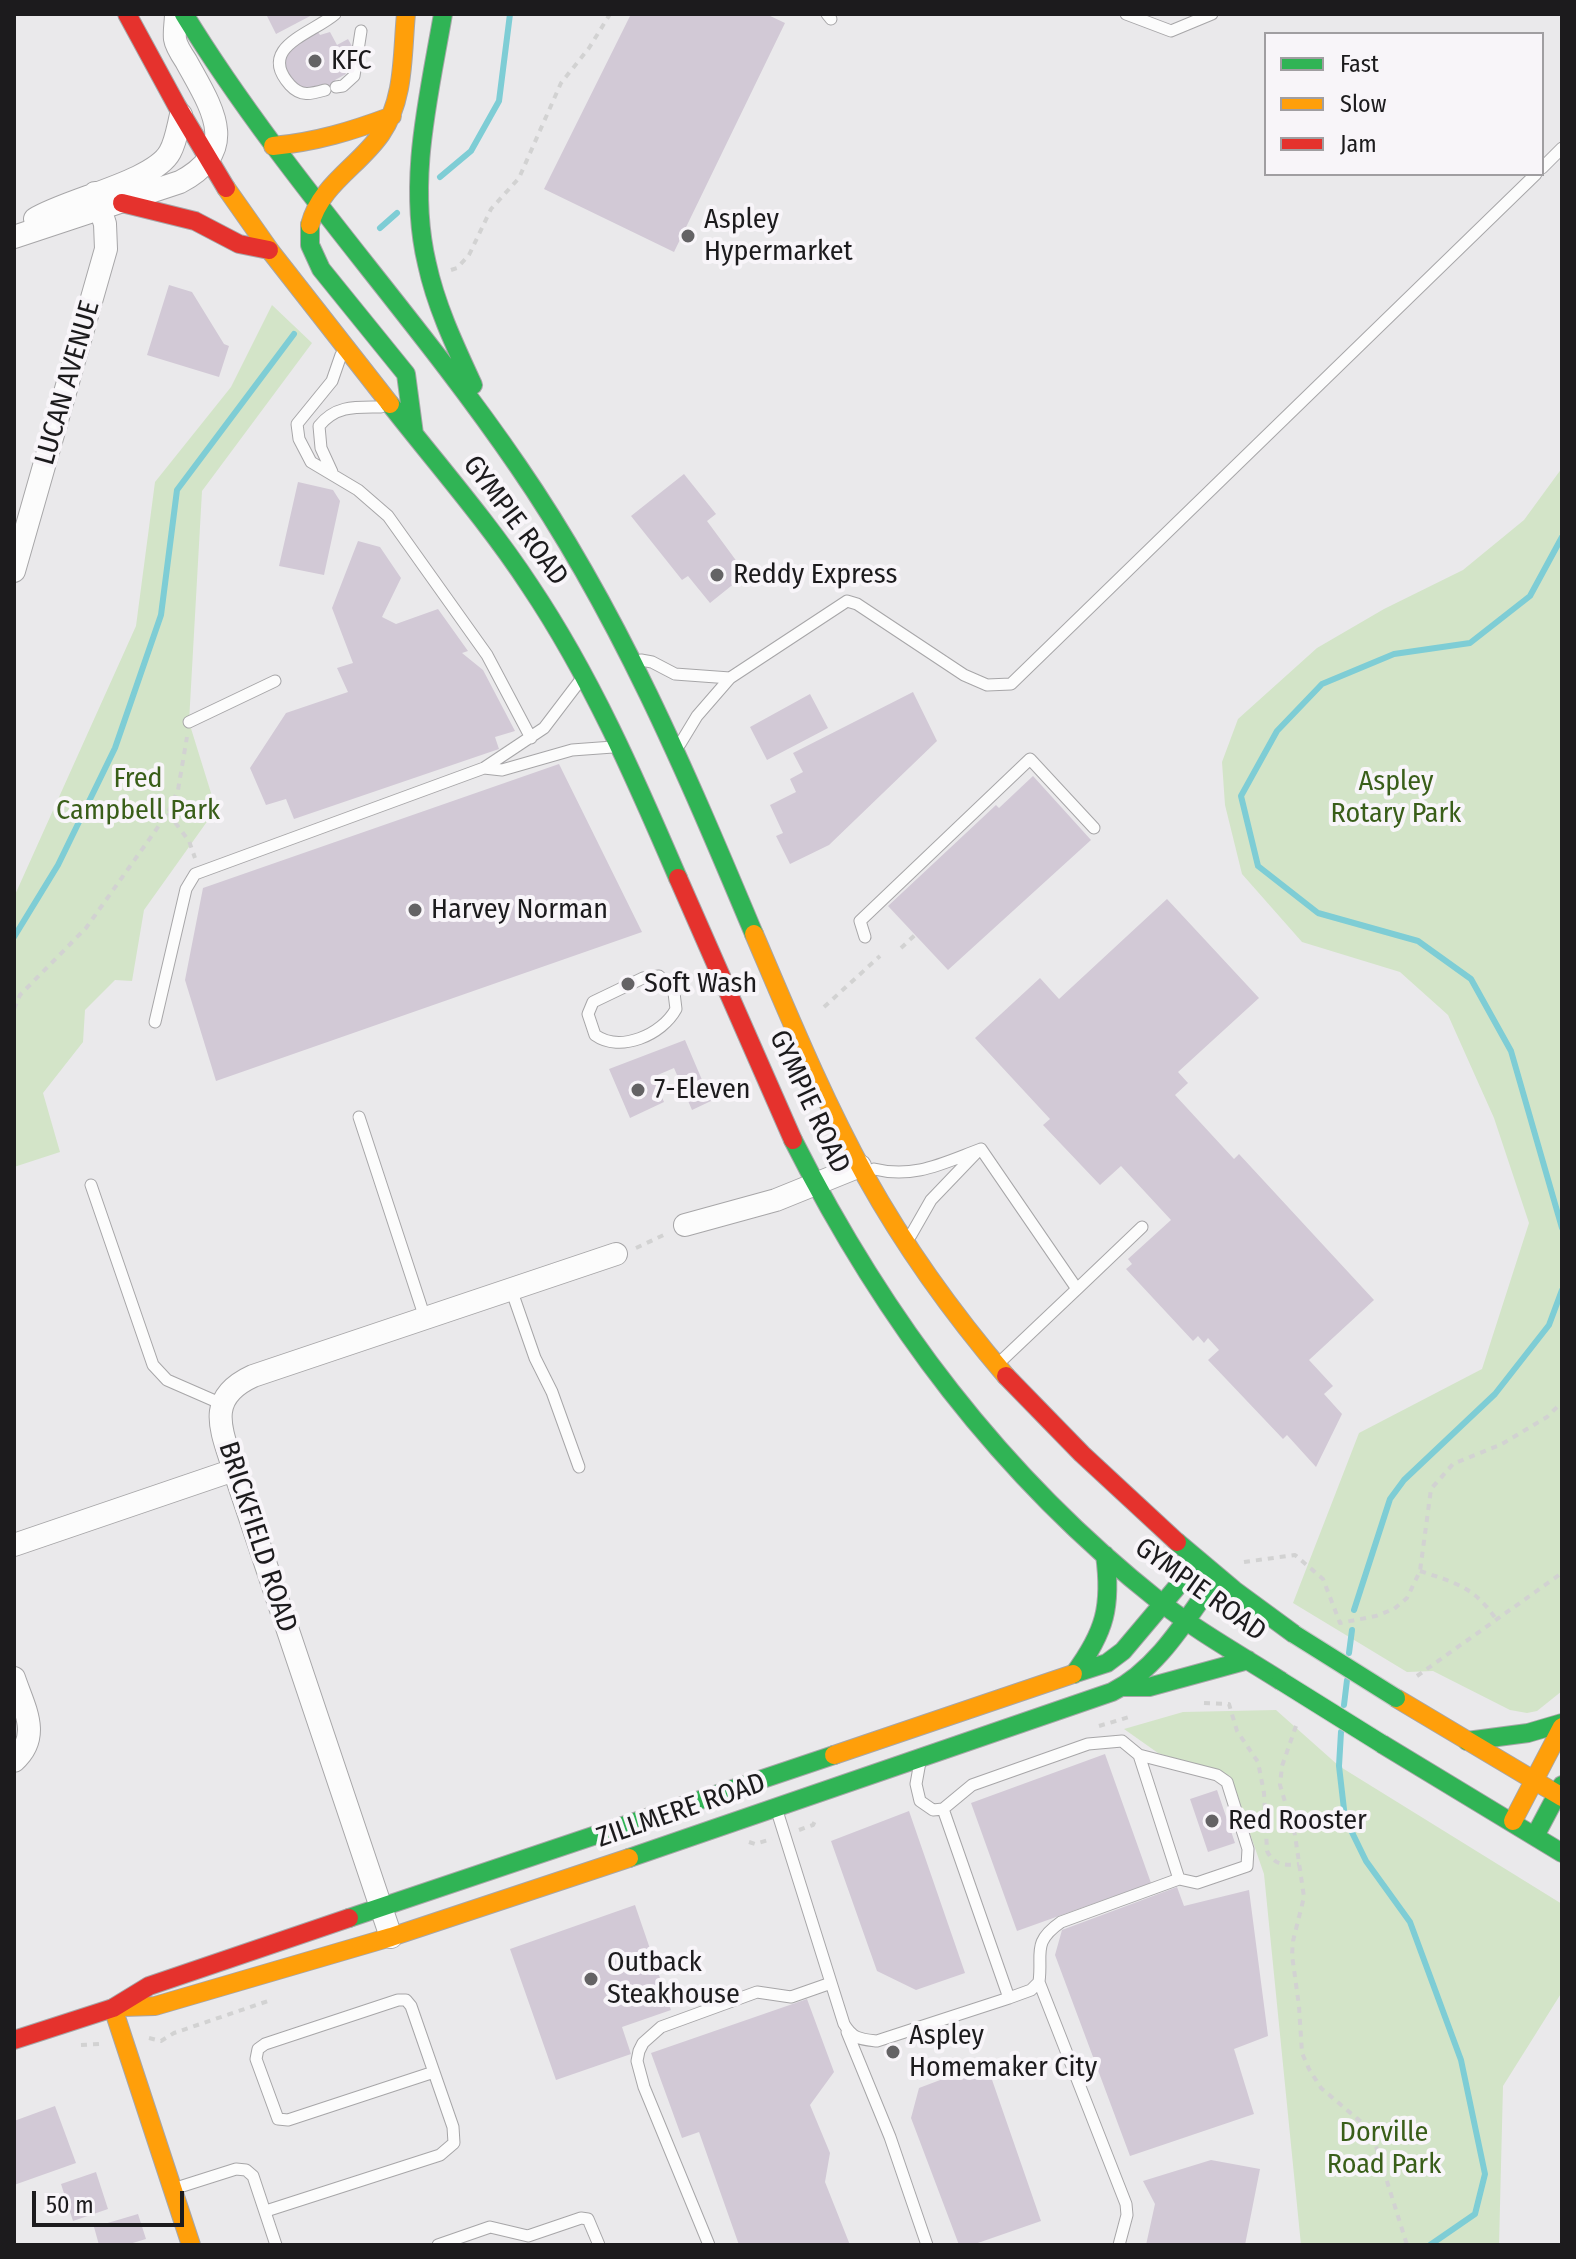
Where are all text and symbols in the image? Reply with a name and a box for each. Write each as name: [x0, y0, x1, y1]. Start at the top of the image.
legend: [1264, 32, 1544, 176]
place label: KFC: [331, 44, 372, 78]
text: Fast: [1340, 50, 1379, 78]
marker: KFC: [306, 52, 324, 70]
text: Slow: [1340, 90, 1386, 118]
text: Jam: [1340, 130, 1377, 158]
place label: Aspley Hypermarket: [704, 203, 853, 269]
marker: Aspley Hypermarket: [679, 227, 697, 245]
street label: LUCAN AVENUE: [29, 297, 107, 469]
street label: GYMPIE ROAD: [455, 449, 575, 593]
place label: Reddy Express: [733, 558, 897, 592]
marker: Reddy Express: [708, 566, 726, 584]
park label: Fred Campbell Park: [56, 762, 220, 828]
park label: Aspley Rotary Park: [1331, 765, 1461, 831]
place label: Harvey Norman: [431, 893, 608, 927]
marker: Harvey Norman: [406, 901, 424, 919]
place label: Soft Wash: [644, 967, 757, 1001]
marker: Soft Wash: [619, 975, 637, 993]
street label: GYMPIE ROAD: [761, 1025, 857, 1179]
place label: 7-Eleven: [654, 1073, 751, 1107]
marker: 7-Eleven: [629, 1081, 647, 1099]
street label: BRICKFIELD ROAD: [210, 1438, 304, 1636]
street label: GYMPIE ROAD: [1128, 1531, 1272, 1649]
street label: ZILLMERE ROAD: [592, 1766, 770, 1856]
place label: Red Rooster: [1228, 1804, 1367, 1838]
marker: Red Rooster: [1203, 1812, 1221, 1830]
place label: Outback Steakhouse: [607, 1946, 740, 2012]
marker: Outback Steakhouse: [582, 1970, 600, 1988]
place label: Aspley Homemaker City: [909, 2019, 1097, 2085]
marker: Aspley Homemaker City: [884, 2043, 902, 2061]
park label: Dorville Road Park: [1327, 2116, 1441, 2182]
scale bar: [36, 2175, 188, 2225]
text: 50 m: [46, 2191, 94, 2219]

